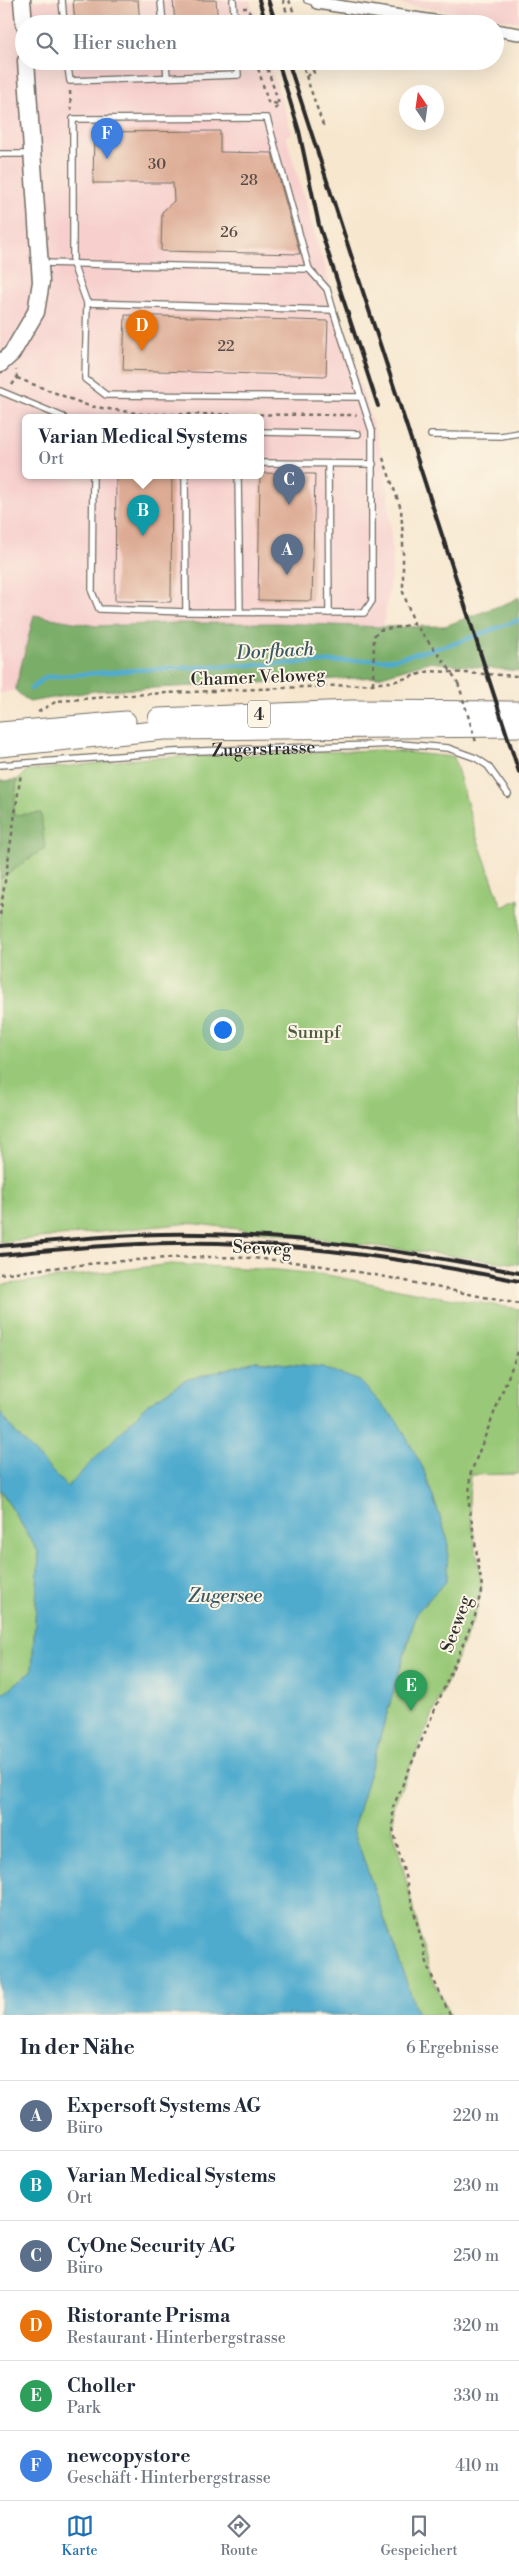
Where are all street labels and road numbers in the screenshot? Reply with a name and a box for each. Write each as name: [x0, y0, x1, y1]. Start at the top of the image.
street label: Chamer Veloweg: [190, 664, 326, 691]
road number: 4: [248, 701, 270, 728]
street label: Zugerstrasse: [211, 736, 316, 763]
street label: Seeweg: [232, 1235, 293, 1262]
street label: Seeweg: [436, 1592, 478, 1656]

